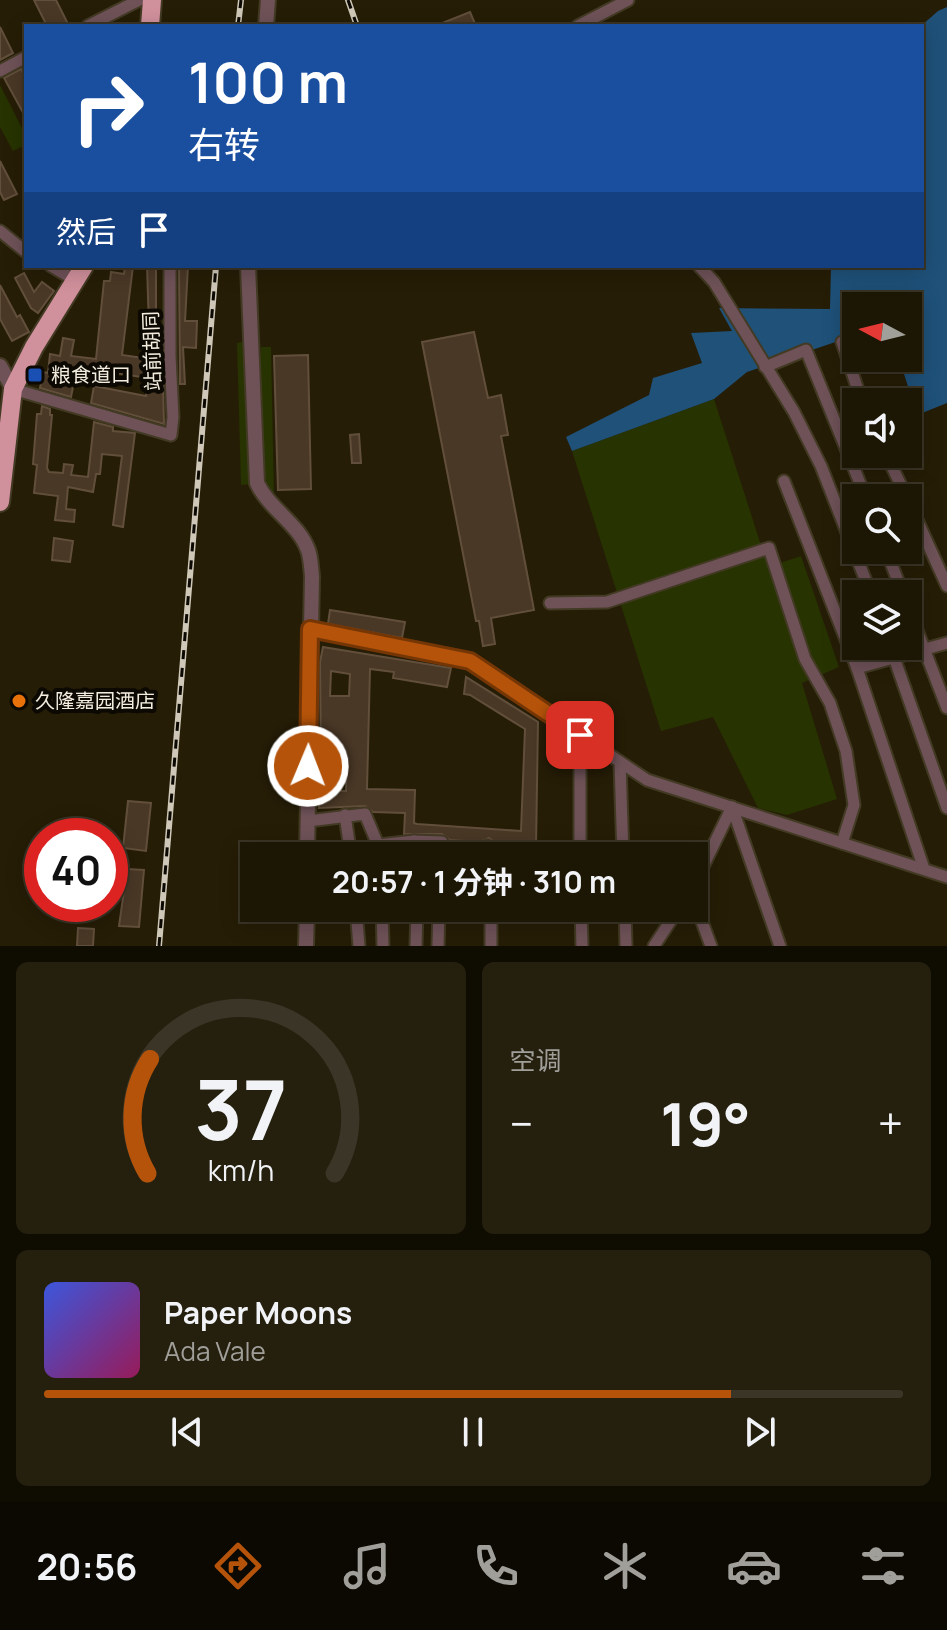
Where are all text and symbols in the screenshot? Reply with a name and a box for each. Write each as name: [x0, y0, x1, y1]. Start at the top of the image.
text: 100 m: [188, 43, 348, 120]
icon: right: [56, 56, 160, 160]
text: 右转: [188, 120, 260, 169]
icon: arrive: [132, 208, 176, 252]
text: 然后: [56, 211, 116, 252]
north arrow: [842, 292, 922, 372]
map controls: [842, 292, 922, 660]
street label: 站前胡同: [137, 311, 166, 391]
place label: 粮食道口: [51, 361, 131, 388]
marker: 粮食道口: [26, 366, 44, 384]
button: sound: [842, 388, 922, 468]
button: search: [842, 484, 922, 564]
button: layers: [842, 580, 922, 660]
place label: 久隆嘉园酒店: [35, 687, 155, 714]
marker: 久隆嘉园酒店: [10, 692, 28, 710]
pin: [546, 701, 614, 769]
icon: arrive: [558, 713, 602, 757]
position arrow: [266, 724, 350, 808]
speed limit sign: 40: [24, 818, 128, 922]
text: 20:57 · 1 分钟 · 310 m: [332, 861, 616, 902]
text: 空调: [510, 1042, 562, 1078]
text: 37: [194, 1051, 287, 1165]
text: 19°: [660, 1082, 751, 1164]
text: −: [510, 1093, 533, 1153]
text: +: [878, 1093, 903, 1153]
text: km/h: [208, 1151, 274, 1190]
text: Paper Moons: [164, 1292, 352, 1333]
text: Ada Vale: [164, 1333, 266, 1369]
icon: previous: [165, 1410, 209, 1454]
icon: pause: [451, 1410, 495, 1454]
icon: next: [738, 1410, 782, 1454]
icon: directions: [210, 1538, 266, 1594]
icon: music: [339, 1538, 395, 1594]
icon: phone: [468, 1538, 524, 1594]
icon: climate: [597, 1538, 653, 1594]
icon: car: [726, 1538, 782, 1594]
icon: filters: [855, 1538, 911, 1594]
text: 20:56: [36, 1542, 137, 1591]

